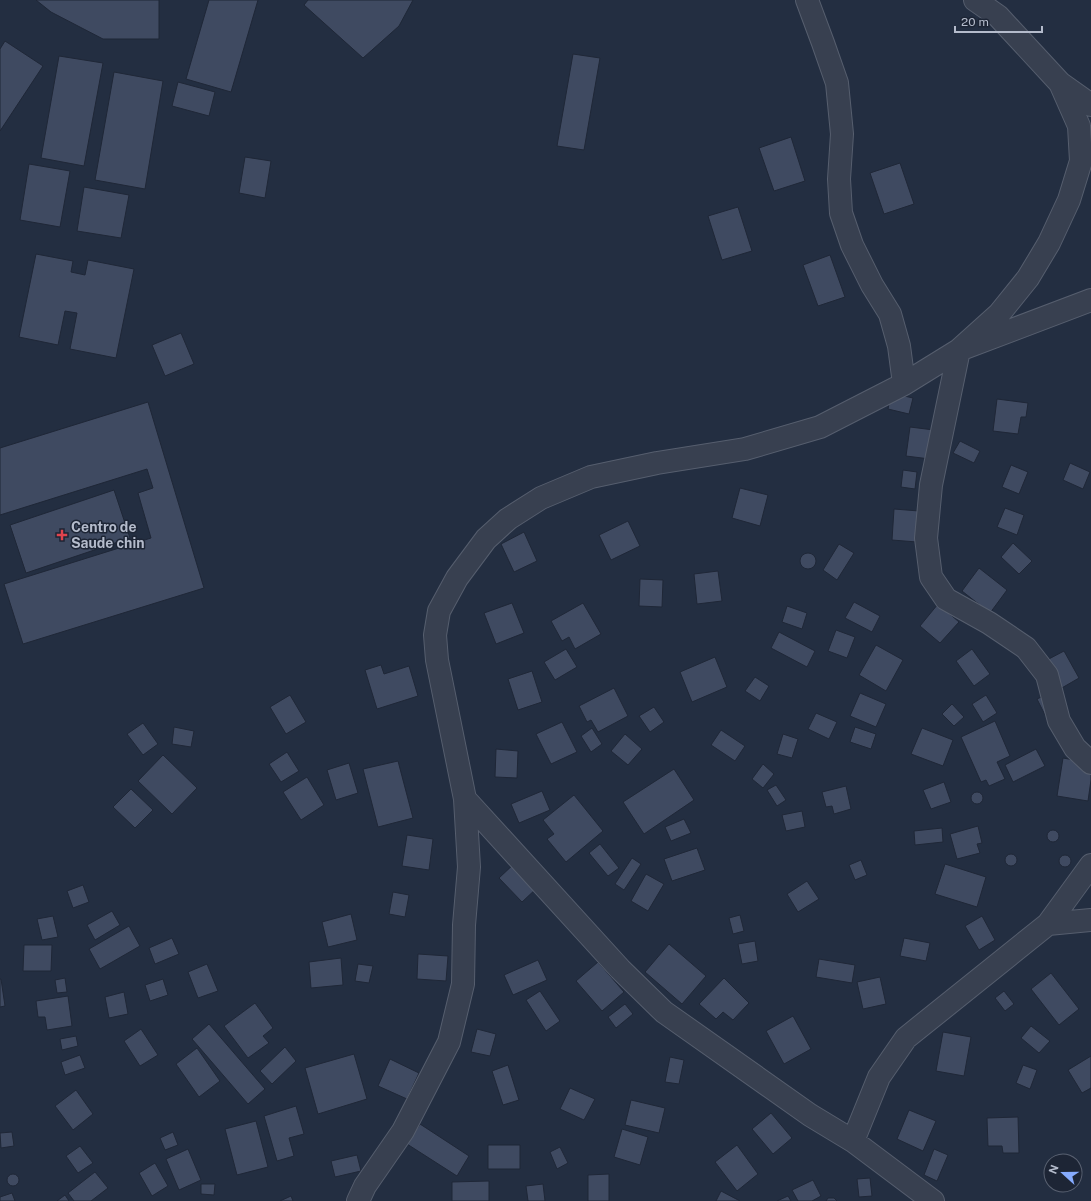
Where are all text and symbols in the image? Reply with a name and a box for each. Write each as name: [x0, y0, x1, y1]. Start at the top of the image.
scale bar: [955, 8, 1042, 34]
text: 20 m: [961, 15, 989, 29]
place label: Centro de Saude chin: [71, 519, 144, 551]
marker: Centro de Saude chin: [56, 529, 68, 541]
north arrow: [1043, 1153, 1083, 1193]
text: N: [1047, 1163, 1061, 1176]

